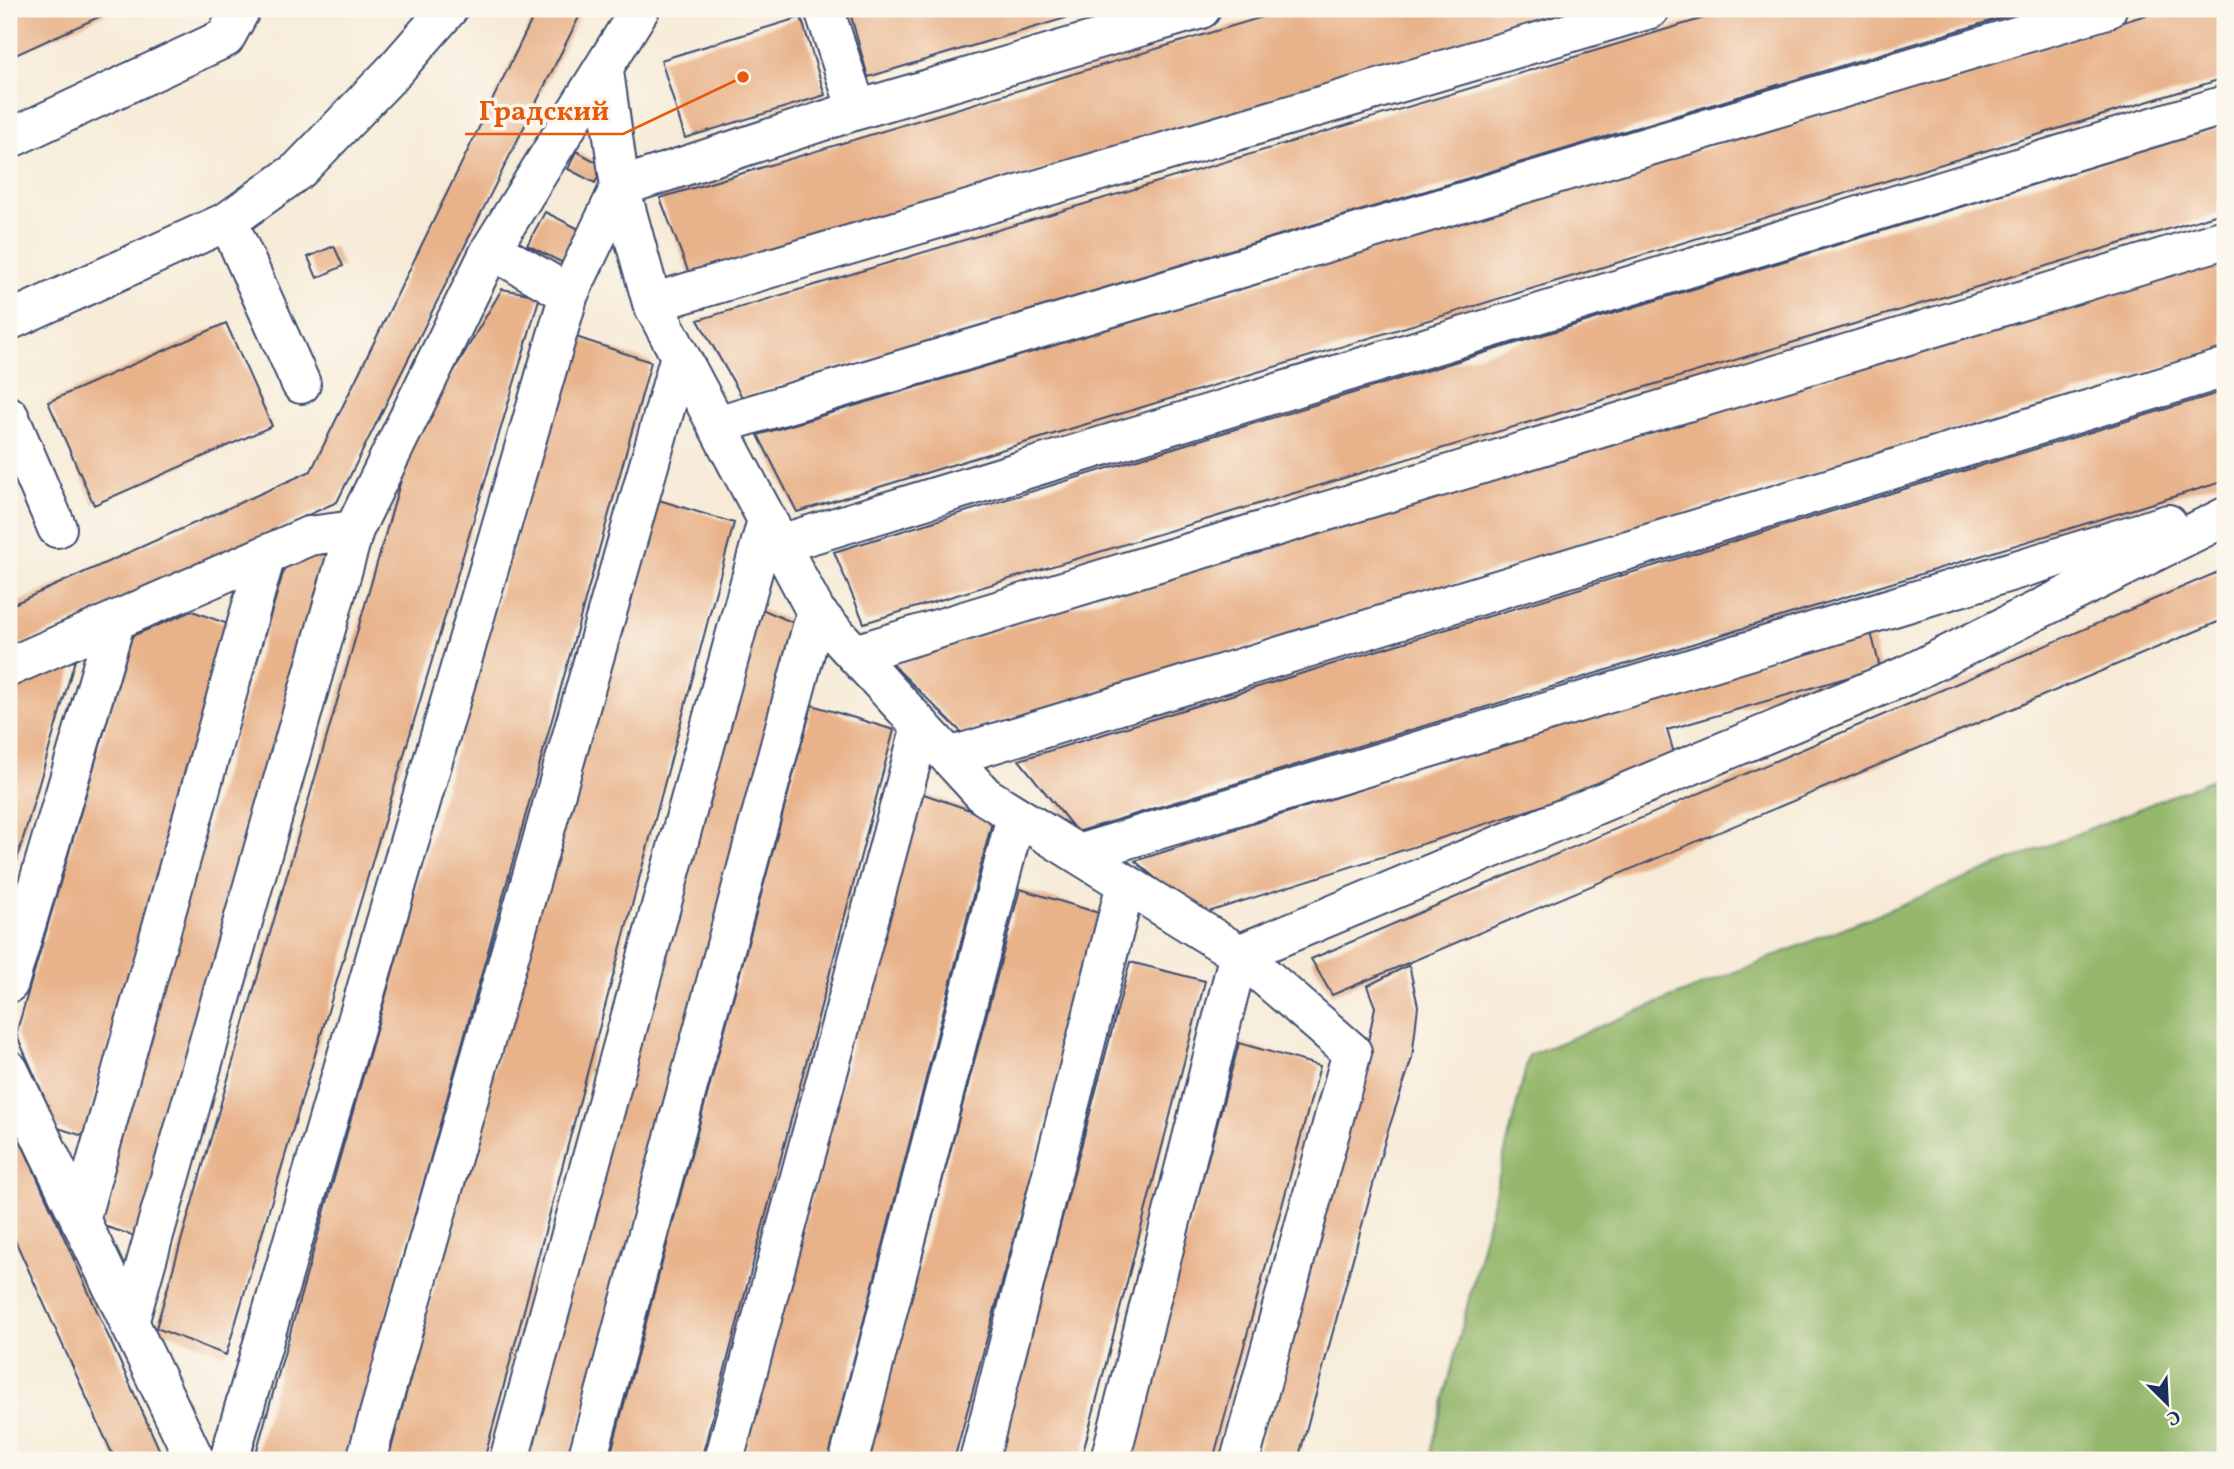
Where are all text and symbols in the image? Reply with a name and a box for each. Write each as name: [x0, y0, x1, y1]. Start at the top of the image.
callout: Градский: [465, 85, 623, 134]
text: Градский: [479, 93, 609, 132]
north arrow: [2132, 1368, 2202, 1438]
text: С: [2162, 1402, 2184, 1431]

